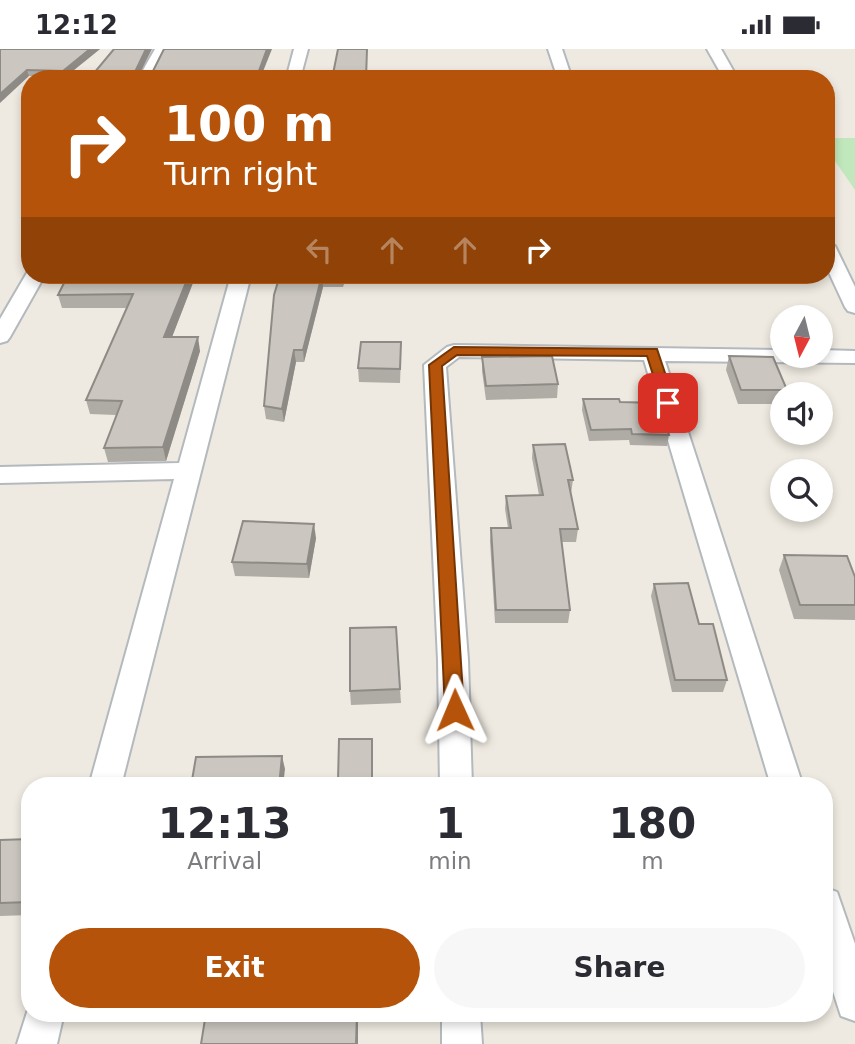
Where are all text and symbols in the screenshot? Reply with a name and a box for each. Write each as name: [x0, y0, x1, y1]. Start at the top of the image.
text: 12:12: [35, 10, 118, 40]
text: 100 m: [164, 96, 334, 153]
icon: right: [49, 98, 140, 189]
text: Turn right: [164, 155, 317, 193]
icon: left: [300, 231, 338, 269]
icon: ahead: [373, 231, 411, 269]
icon: ahead: [446, 231, 484, 269]
icon: right: [519, 231, 557, 269]
north arrow: [770, 305, 833, 367]
map controls: [770, 305, 833, 522]
pin: [638, 373, 698, 433]
button: sound: [770, 382, 833, 445]
icon: arrive: [649, 384, 687, 422]
button: search: [770, 459, 833, 522]
position arrow: [418, 673, 492, 747]
text: 12:13: [158, 799, 292, 848]
text: 1: [435, 799, 465, 848]
text: 180: [609, 799, 696, 848]
text: Arrival: [187, 848, 262, 874]
text: min: [428, 848, 472, 874]
text: m: [641, 848, 664, 874]
button: Exit: [49, 928, 420, 1008]
button: Share: [434, 928, 805, 1008]

